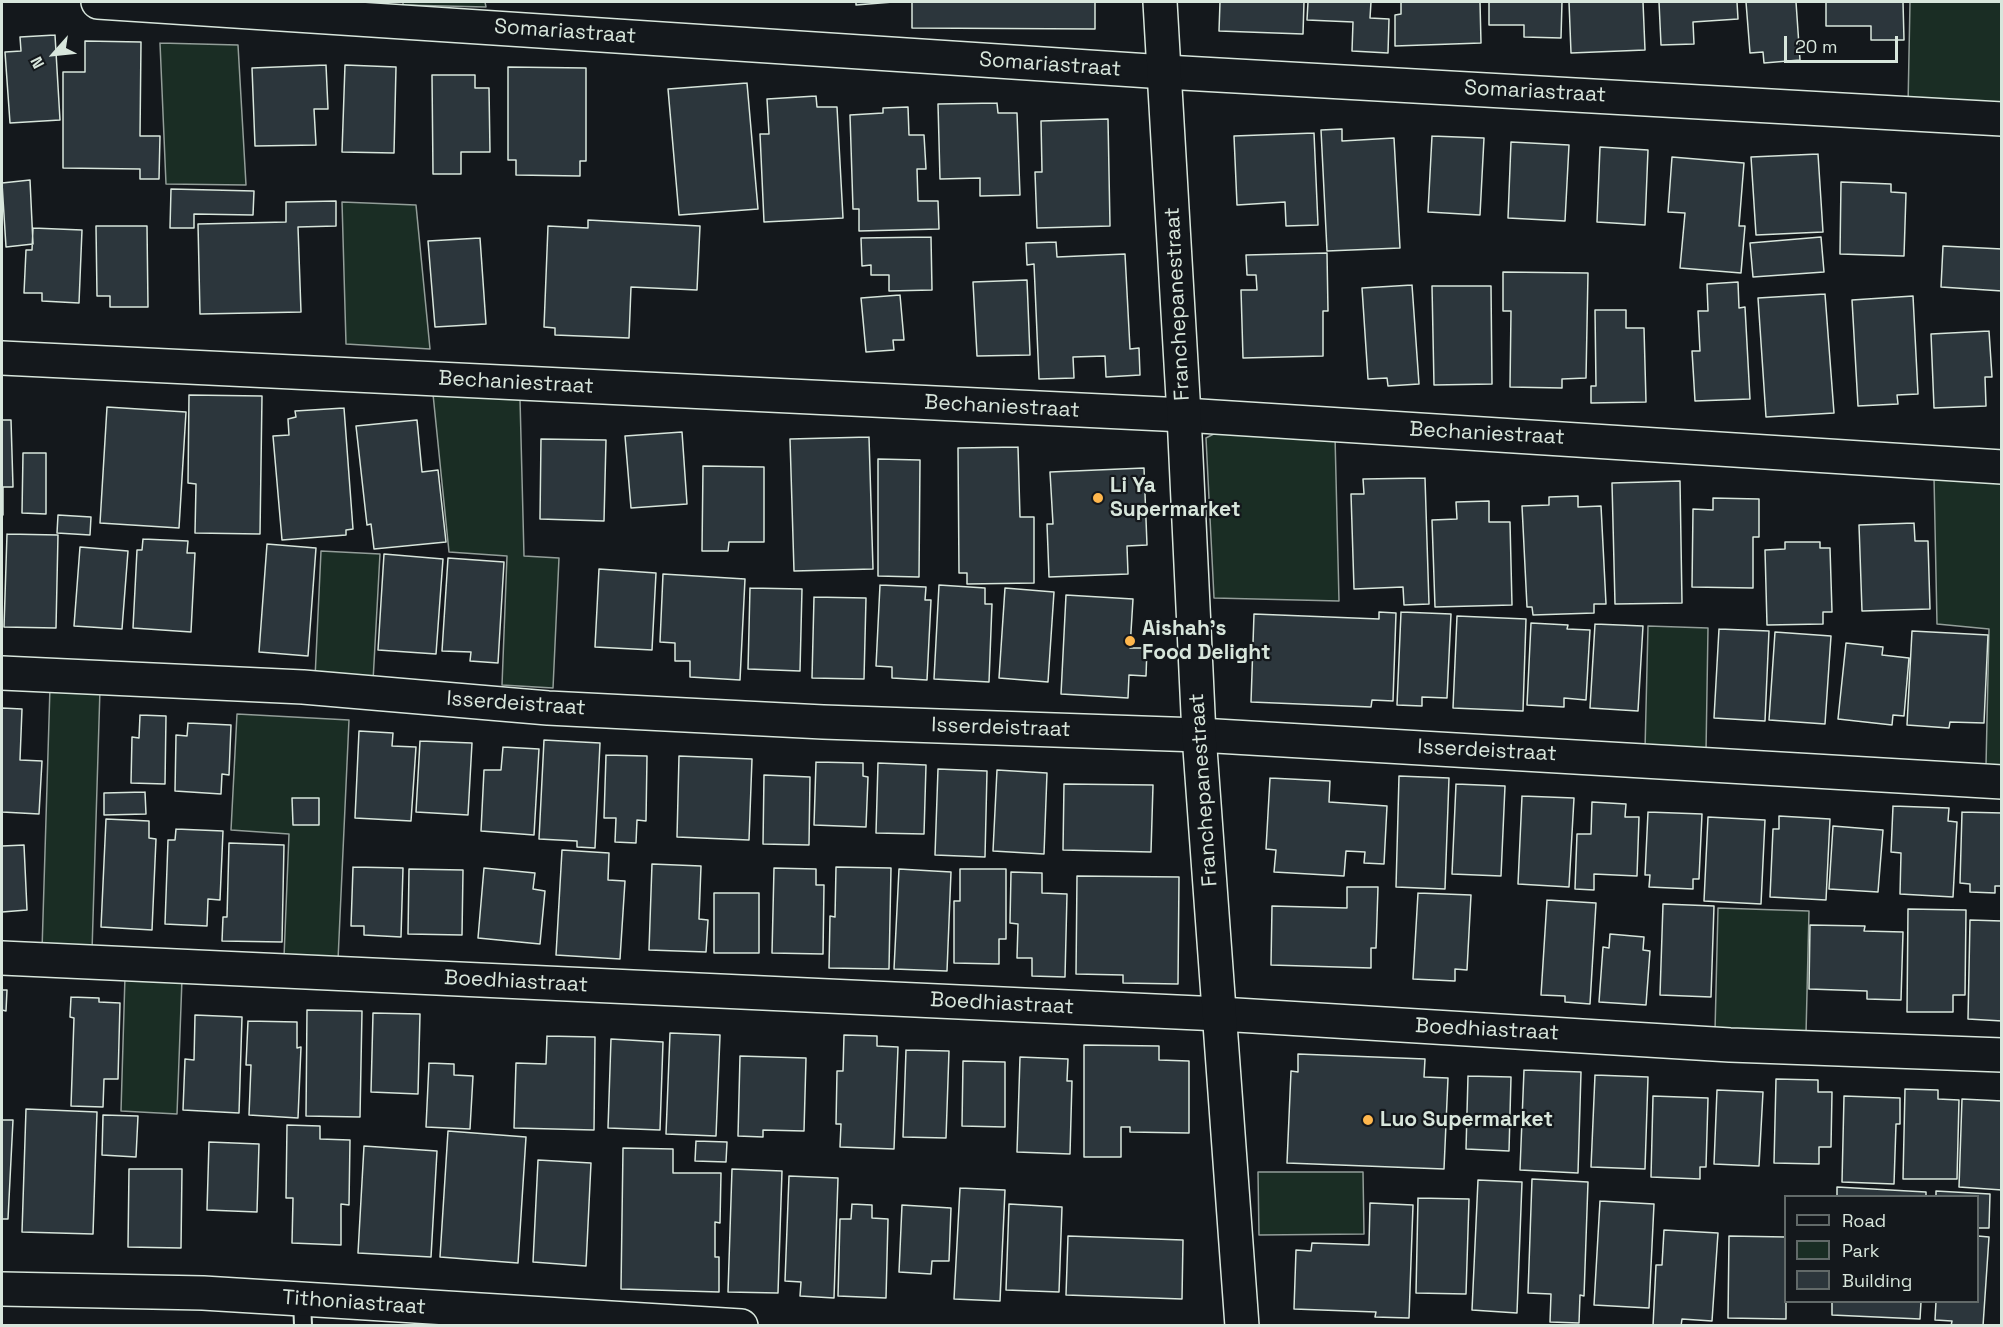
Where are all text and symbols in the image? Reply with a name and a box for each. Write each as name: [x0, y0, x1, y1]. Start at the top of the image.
street label: Somariastraat: [493, 14, 637, 50]
north arrow: [24, 24, 84, 84]
scale bar: [1787, 24, 1901, 62]
text: 20 m: [1795, 35, 1838, 58]
street label: Somariastraat: [978, 47, 1122, 83]
text: N: [26, 53, 49, 72]
street label: Somariastraat: [1463, 76, 1607, 108]
street label: Franchepanestraat: [1160, 207, 1196, 401]
street label: Bechaniestraat: [438, 366, 594, 400]
street label: Bechaniestraat: [924, 390, 1080, 424]
street label: Bechaniestraat: [1409, 417, 1565, 451]
place label: Li Ya Supermarket: [1110, 473, 1240, 523]
marker: Li Ya Supermarket: [1091, 491, 1105, 505]
place label: Aishah’s Food Delight: [1142, 616, 1270, 666]
marker: Aishah’s Food Delight: [1123, 634, 1137, 648]
street label: Isserdeistraat: [446, 687, 586, 721]
street label: Franchepanestraat: [1185, 692, 1223, 888]
street label: Isserdeistraat: [931, 713, 1071, 743]
street label: Isserdeistraat: [1417, 735, 1557, 767]
street label: Boedhiastraat: [443, 966, 589, 998]
street label: Boedhiastraat: [929, 988, 1075, 1020]
street label: Boedhiastraat: [1414, 1014, 1560, 1046]
place label: Luo Supermarket: [1380, 1107, 1553, 1133]
marker: Luo Supermarket: [1361, 1113, 1375, 1127]
legend: [1784, 1195, 1979, 1303]
text: Road: [1842, 1209, 1886, 1232]
text: Park: [1842, 1239, 1879, 1262]
text: Building: [1842, 1269, 1912, 1292]
street label: Tithoniastraat: [281, 1285, 427, 1321]

